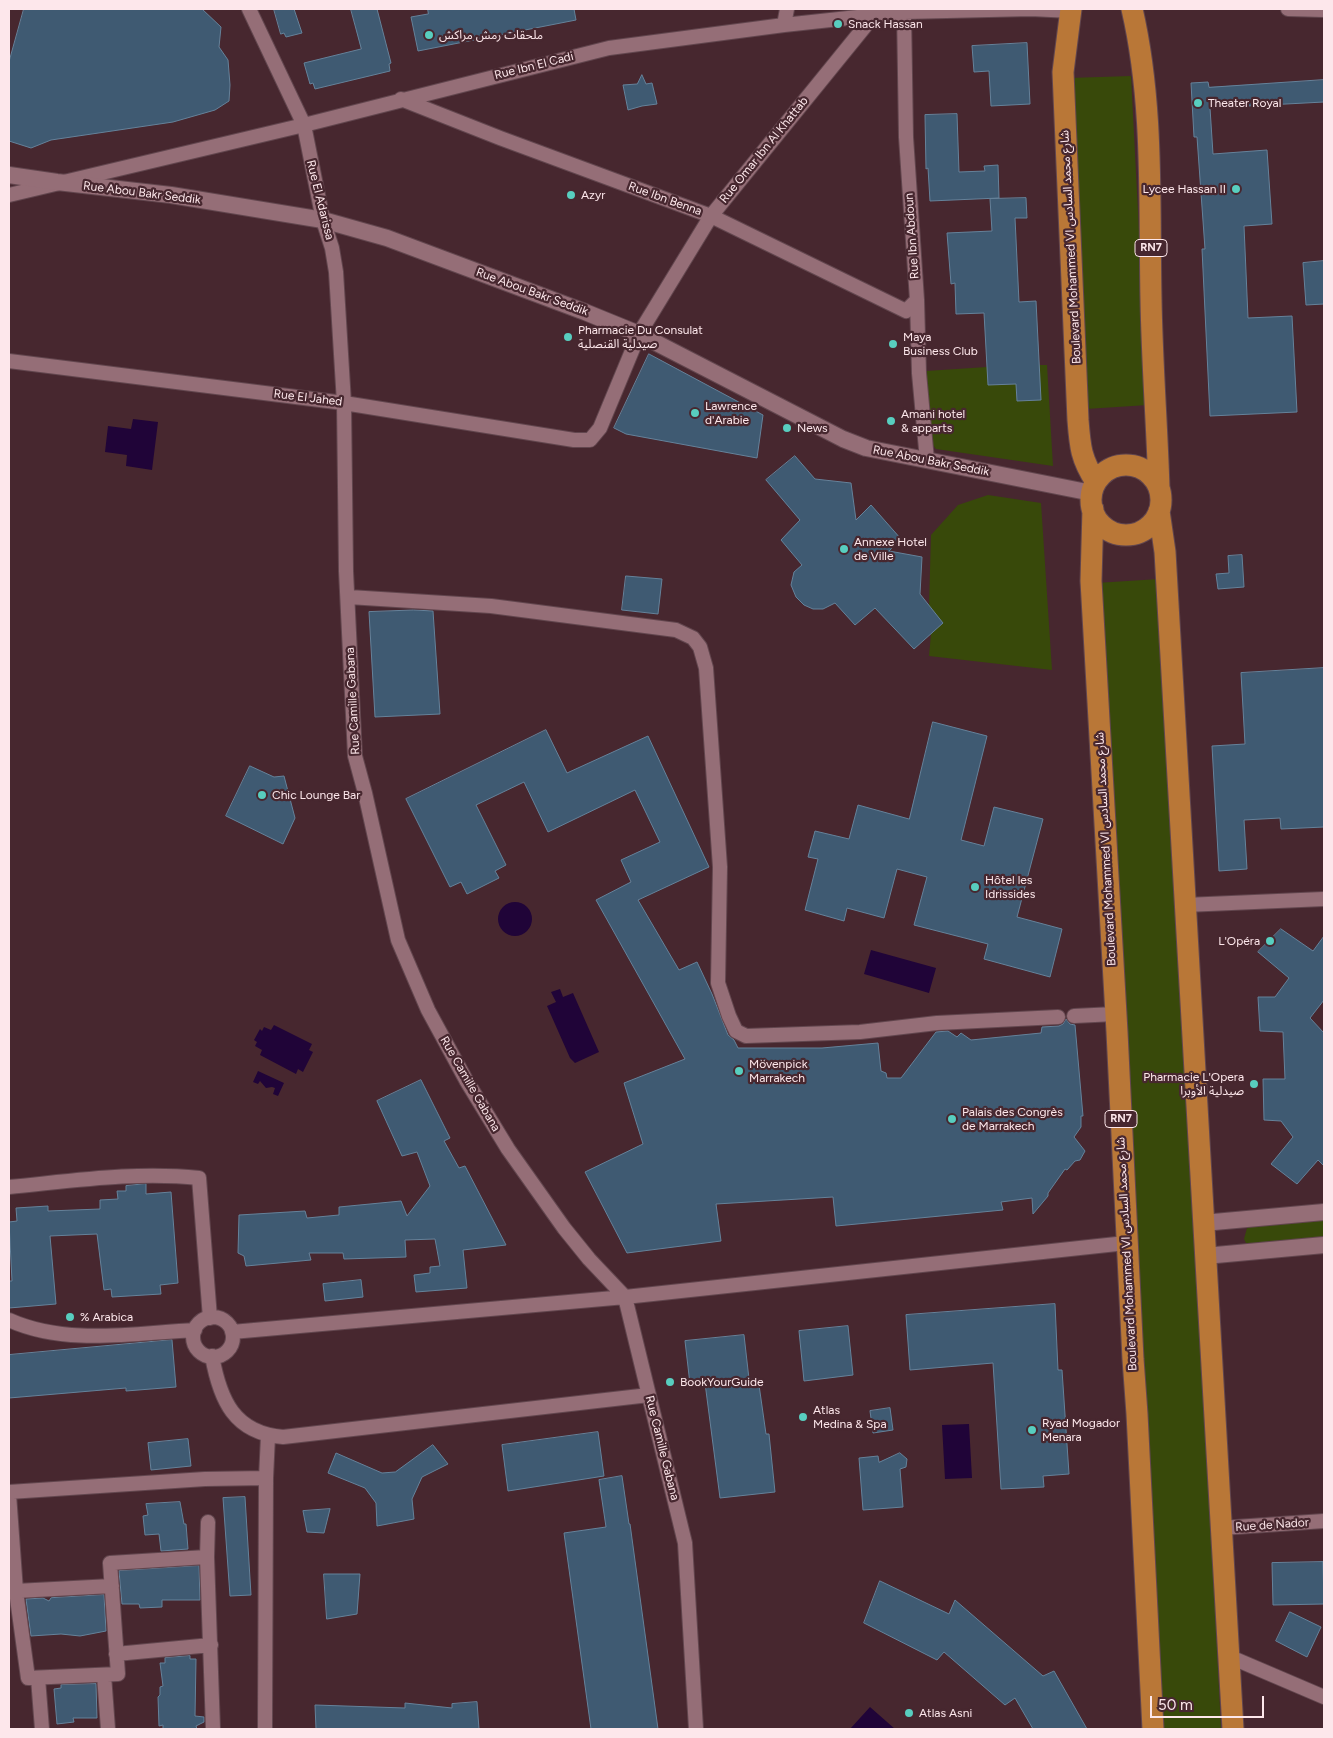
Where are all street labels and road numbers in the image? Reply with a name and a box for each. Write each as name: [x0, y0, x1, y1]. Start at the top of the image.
street label: Rue Ibn El Cadi: [493, 49, 575, 83]
street label: Rue Omar Ibn Al Khattab: [717, 94, 811, 206]
street label: Boulevard Mohammed VI شارع محمد السادس: [1058, 130, 1084, 364]
street label: Rue El Adarissa: [303, 159, 337, 241]
street label: Rue Abou Bakr Seddik: [82, 179, 202, 207]
street label: Rue Ibn Benna: [626, 179, 704, 219]
street label: Rue Ibn Abdoun: [902, 192, 922, 280]
road number: RN7: [1135, 240, 1167, 256]
street label: Rue Abou Bakr Seddik: [474, 265, 590, 319]
street label: Rue El Jahed: [273, 387, 343, 409]
street label: Rue Abou Bakr Seddik: [872, 443, 990, 479]
street label: Rue Camille Gabana: [343, 647, 363, 755]
street label: Boulevard Mohammed VI شارع محمد السادس: [1093, 732, 1119, 966]
street label: Rue Camille Gabana: [437, 1034, 503, 1134]
road number: RN7: [1105, 1110, 1137, 1128]
street label: Boulevard Mohammed VI شارع محمد السادس: [1114, 1137, 1140, 1371]
street label: Rue Camille Gabana: [642, 1394, 682, 1502]
street label: Rue de Nador: [1235, 1515, 1309, 1535]

